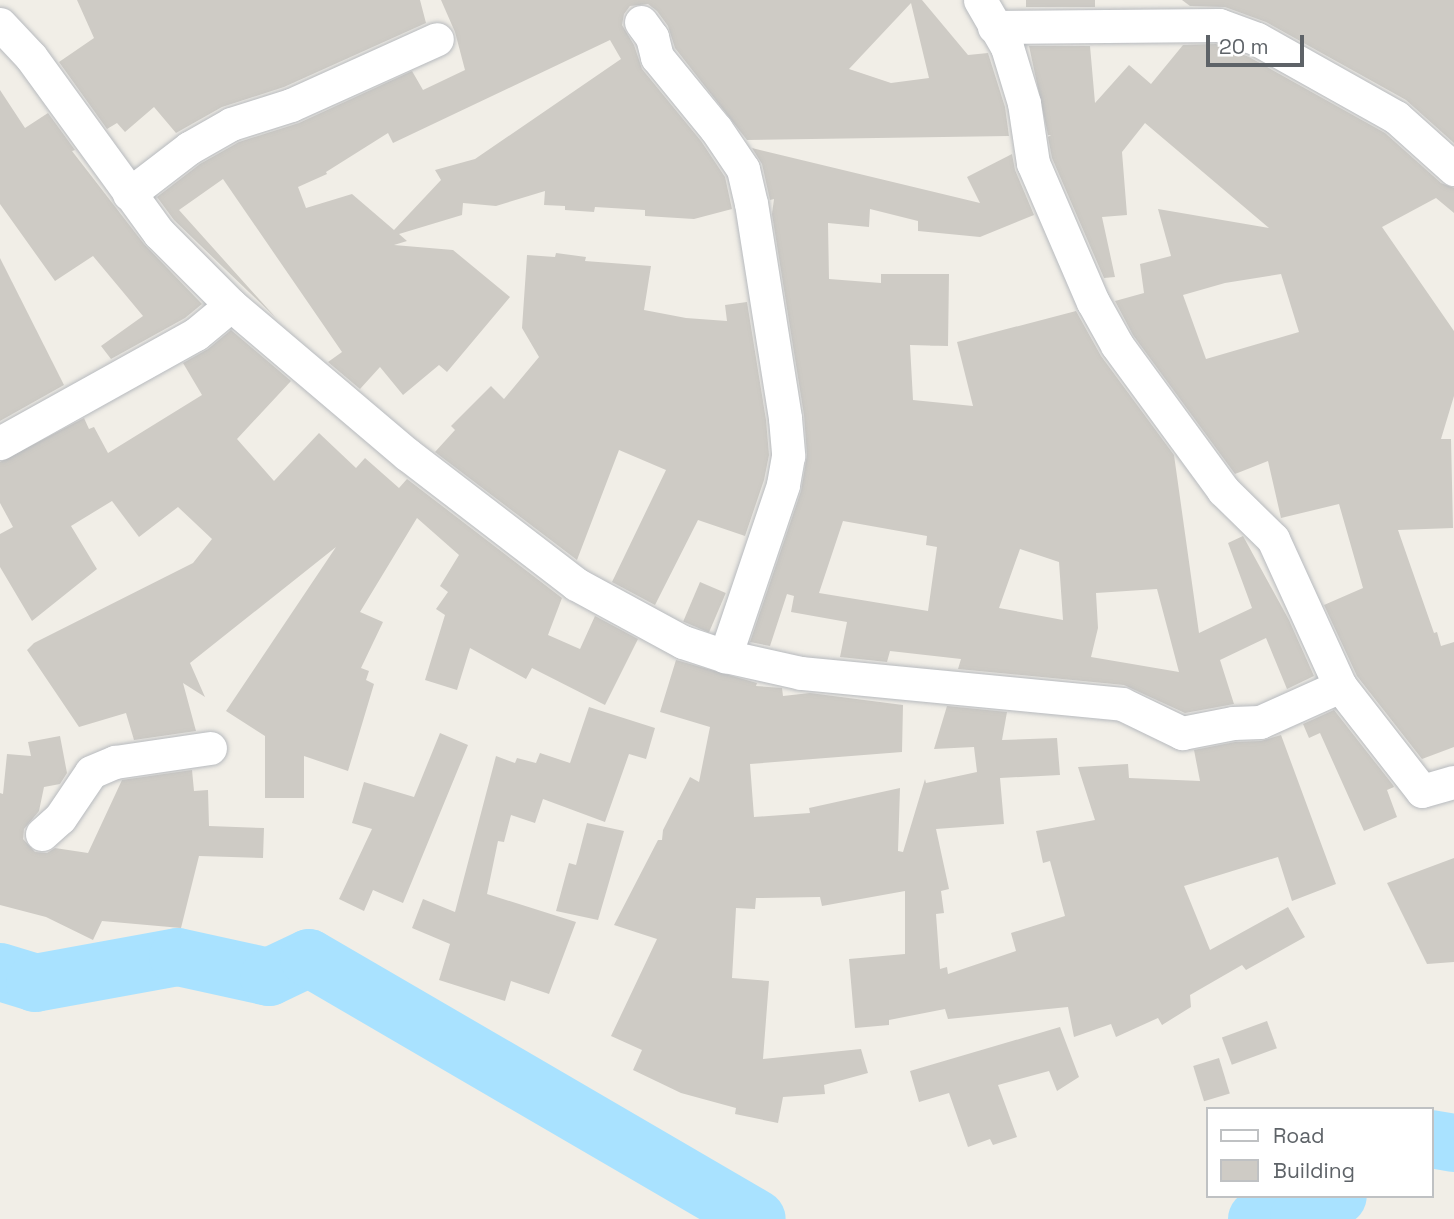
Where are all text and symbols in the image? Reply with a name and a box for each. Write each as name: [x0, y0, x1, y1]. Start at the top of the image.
scale bar: [1209, 21, 1307, 65]
text: 20 m: [1219, 33, 1269, 60]
legend: [1206, 1107, 1433, 1198]
text: Road: [1273, 1122, 1325, 1149]
text: Building: [1273, 1157, 1355, 1184]

